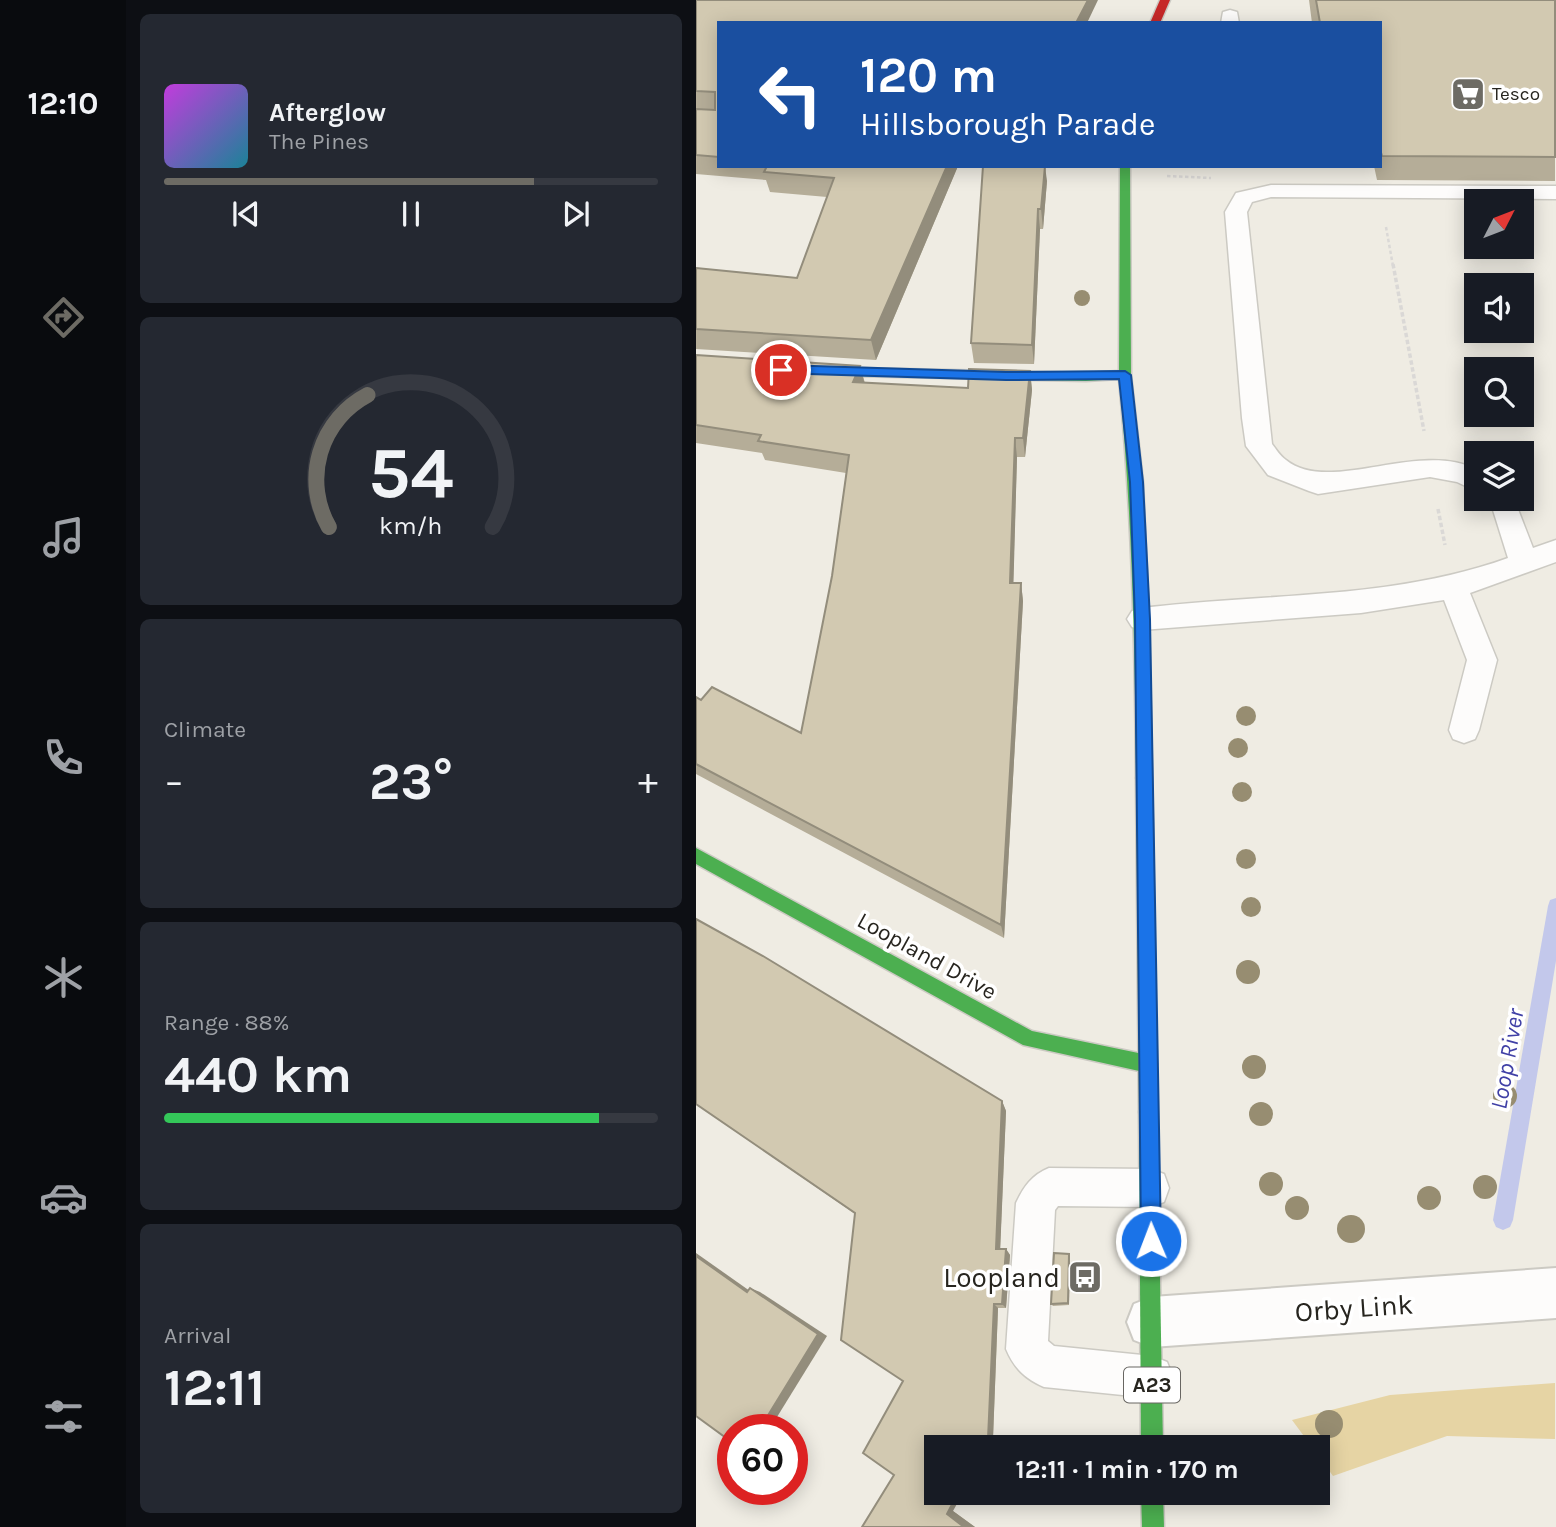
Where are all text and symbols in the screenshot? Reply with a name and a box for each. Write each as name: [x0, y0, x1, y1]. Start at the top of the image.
text: 120 m: [860, 47, 997, 104]
icon: left: [745, 49, 836, 140]
supermarket icon: Tesco: [1449, 75, 1487, 113]
place label: Tesco: [1492, 83, 1540, 105]
text: 12:10: [27, 85, 99, 122]
text: Afterglow: [269, 97, 386, 128]
text: Hillsborough Parade: [860, 106, 1155, 143]
text: The Pines: [269, 128, 369, 155]
north arrow: [1464, 189, 1534, 259]
map controls: [1464, 189, 1534, 511]
icon: previous: [227, 195, 265, 233]
icon: pause: [392, 195, 430, 233]
icon: next: [557, 195, 595, 233]
button: sound: [1464, 273, 1534, 343]
icon: directions: [39, 293, 88, 342]
pin: [751, 340, 811, 400]
icon: arrive: [762, 351, 800, 389]
button: search: [1464, 357, 1534, 427]
text: 54: [368, 430, 454, 515]
button: layers: [1464, 441, 1534, 511]
text: km/h: [379, 511, 443, 540]
icon: music: [39, 513, 88, 562]
text: Climate: [164, 716, 246, 743]
icon: phone: [39, 733, 88, 782]
text: 23°: [369, 751, 453, 812]
text: −: [164, 759, 184, 804]
text: +: [638, 759, 658, 804]
street label: Loopland Drive: [853, 907, 1001, 1005]
icon: climate: [39, 953, 88, 1002]
water label: Loop River: [1484, 1006, 1530, 1111]
text: Range · 88%: [164, 1009, 289, 1036]
text: 440 km: [164, 1044, 352, 1105]
icon: car: [39, 1173, 88, 1222]
position arrow: [1114, 1204, 1188, 1278]
bus stop icon: Loopland: [1066, 1258, 1104, 1296]
place label: Loopland: [943, 1261, 1060, 1294]
street label: Orby Link: [1294, 1287, 1414, 1329]
text: Arrival: [164, 1322, 231, 1349]
text: 12:11: [164, 1357, 265, 1418]
road number: A23: [1124, 1368, 1180, 1402]
icon: filters: [39, 1392, 88, 1441]
speed limit sign: 60: [717, 1414, 808, 1505]
text: 12:11 · 1 min · 170 m: [1015, 1454, 1239, 1485]

